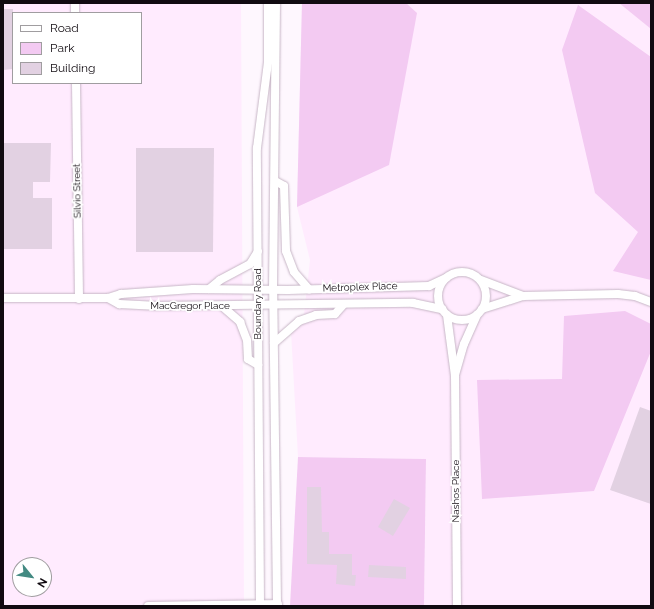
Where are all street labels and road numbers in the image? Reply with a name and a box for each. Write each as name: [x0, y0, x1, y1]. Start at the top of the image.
street label: Silvio Street: [71, 164, 83, 218]
street label: Boundary Road: [252, 268, 264, 340]
street label: Metroplex Place: [322, 280, 398, 294]
street label: MacGregor Place: [150, 300, 230, 312]
street label: Nashos Place: [450, 460, 462, 522]

